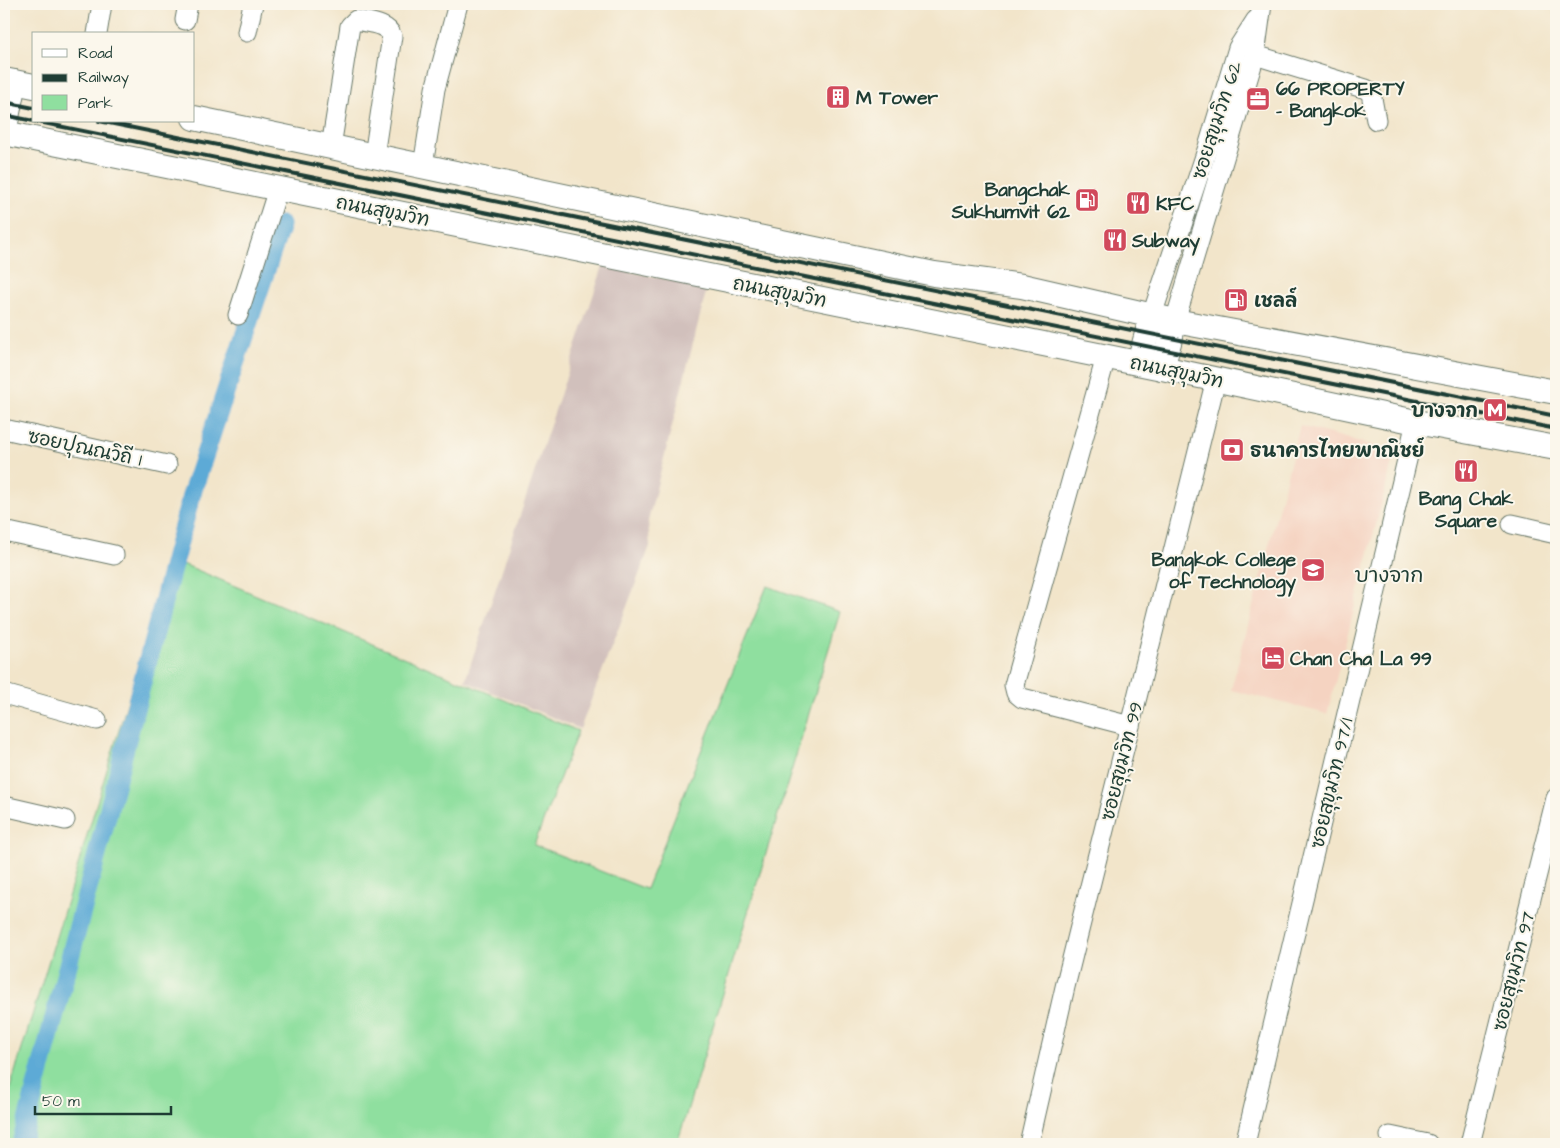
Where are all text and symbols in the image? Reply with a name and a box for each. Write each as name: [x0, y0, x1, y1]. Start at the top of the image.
legend: [32, 32, 195, 122]
text: Road: [78, 43, 113, 64]
street label: ซอยสุขุมวิท 62: [1186, 58, 1249, 183]
text: Railway: [78, 67, 129, 89]
place label: 66 PROPERTY - Bangkok: [1276, 76, 1406, 126]
building icon: M Tower: [825, 84, 851, 110]
place label: M Tower: [856, 85, 938, 112]
office icon: 66 PROPERTY - Bangkok: [1245, 86, 1271, 112]
text: Park: [78, 93, 113, 114]
place label: Bangchak Sukhumvit 62: [951, 177, 1070, 226]
fuel station icon: Bangchak Sukhumvit 62: [1074, 187, 1100, 213]
street label: ถนนสุขุมวิท: [334, 189, 432, 234]
restaurant icon: KFC: [1125, 190, 1151, 216]
place label: KFC: [1156, 191, 1195, 218]
restaurant icon: Subway: [1102, 227, 1128, 253]
place label: Subway: [1131, 228, 1201, 256]
street label: ถนนสุขุมวิท: [731, 270, 829, 315]
fuel station icon: เชลล์: [1223, 287, 1249, 313]
place label: เชลล์: [1254, 287, 1297, 315]
street label: ถนนสุขุมวิท: [1127, 349, 1226, 396]
metro station icon: บางจาก: [1482, 397, 1508, 423]
place label: บางจาก: [1411, 398, 1478, 425]
street label: ซอยปุณณวิถี 1: [25, 423, 145, 474]
bank icon: ธนาคารไทยพาณิชย์: [1219, 437, 1245, 463]
place label: ธนาคารไทยพาณิชย์: [1250, 437, 1425, 465]
restaurant icon: Bang Chak Square: [1453, 458, 1479, 484]
place label: Bang Chak Square: [1419, 486, 1513, 535]
place label: Bangkok College of Technology: [1151, 547, 1297, 597]
school or university icon: Bangkok College of Technology: [1300, 557, 1326, 583]
district label: บางจาก: [1354, 561, 1424, 590]
hotel icon: Chan Cha La 99: [1260, 645, 1286, 671]
place label: Chan Cha La 99: [1290, 646, 1432, 673]
street label: ซอยสุขุมวิท 99: [1095, 699, 1150, 824]
street label: ซอยสุขุมวิท 97/1: [1304, 715, 1361, 851]
street label: ซอยสุขุมวิท 97: [1487, 908, 1542, 1034]
scale bar: [35, 1083, 171, 1115]
text: 50 m: [42, 1091, 80, 1112]

